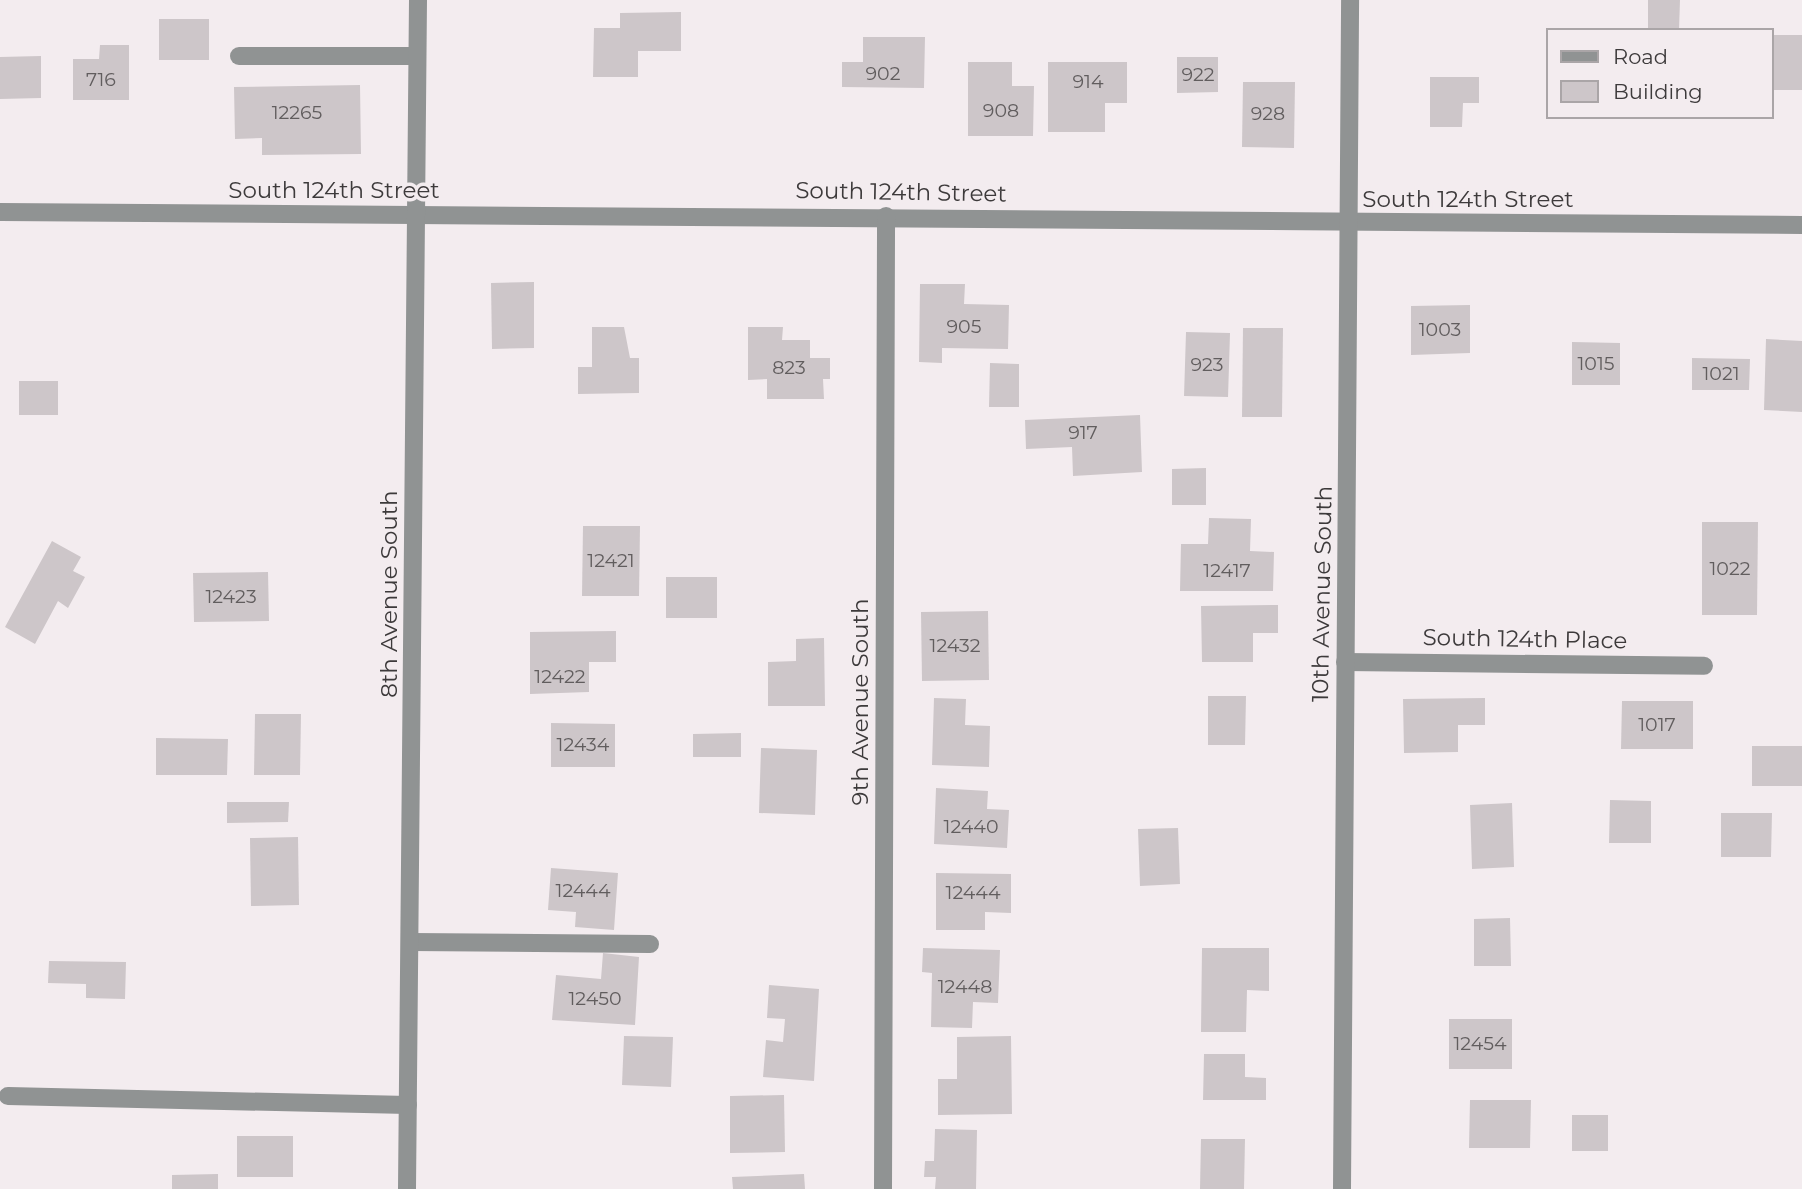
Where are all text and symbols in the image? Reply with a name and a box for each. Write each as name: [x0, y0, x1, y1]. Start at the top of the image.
legend: [1546, 28, 1774, 119]
text: Road: [1613, 44, 1668, 69]
house number: 902: [866, 63, 900, 85]
house number: 922: [1181, 64, 1215, 86]
house number: 716: [86, 69, 116, 91]
house number: 914: [1073, 71, 1103, 93]
text: Building: [1613, 79, 1703, 104]
house number: 908: [983, 100, 1019, 122]
house number: 12265: [272, 102, 322, 124]
house number: 928: [1251, 103, 1285, 125]
street label: South 124th Street: [228, 176, 440, 204]
street label: South 124th Street: [795, 176, 1007, 208]
street label: South 124th Street: [1362, 185, 1574, 213]
house number: 905: [947, 316, 981, 338]
house number: 1003: [1419, 319, 1461, 341]
house number: 1015: [1577, 353, 1615, 375]
house number: 923: [1190, 354, 1224, 376]
house number: 823: [772, 357, 806, 379]
house number: 1021: [1702, 363, 1740, 385]
house number: 917: [1068, 422, 1098, 444]
street label: 10th Avenue South: [1306, 486, 1338, 702]
street label: 8th Avenue South: [375, 490, 403, 698]
house number: 12421: [587, 550, 635, 572]
house number: 1022: [1709, 558, 1751, 580]
house number: 12417: [1203, 560, 1251, 582]
house number: 12423: [205, 586, 257, 608]
street label: 9th Avenue South: [846, 599, 874, 805]
street label: South 124th Place: [1422, 623, 1628, 655]
house number: 12432: [930, 635, 980, 657]
house number: 12422: [534, 666, 586, 688]
house number: 1017: [1638, 714, 1676, 736]
house number: 12434: [557, 734, 609, 756]
house number: 12440: [944, 816, 998, 838]
house number: 12444: [556, 880, 610, 902]
house number: 12444: [946, 882, 1000, 904]
house number: 12448: [938, 976, 992, 998]
house number: 12450: [568, 988, 622, 1010]
house number: 12454: [1453, 1033, 1507, 1055]

